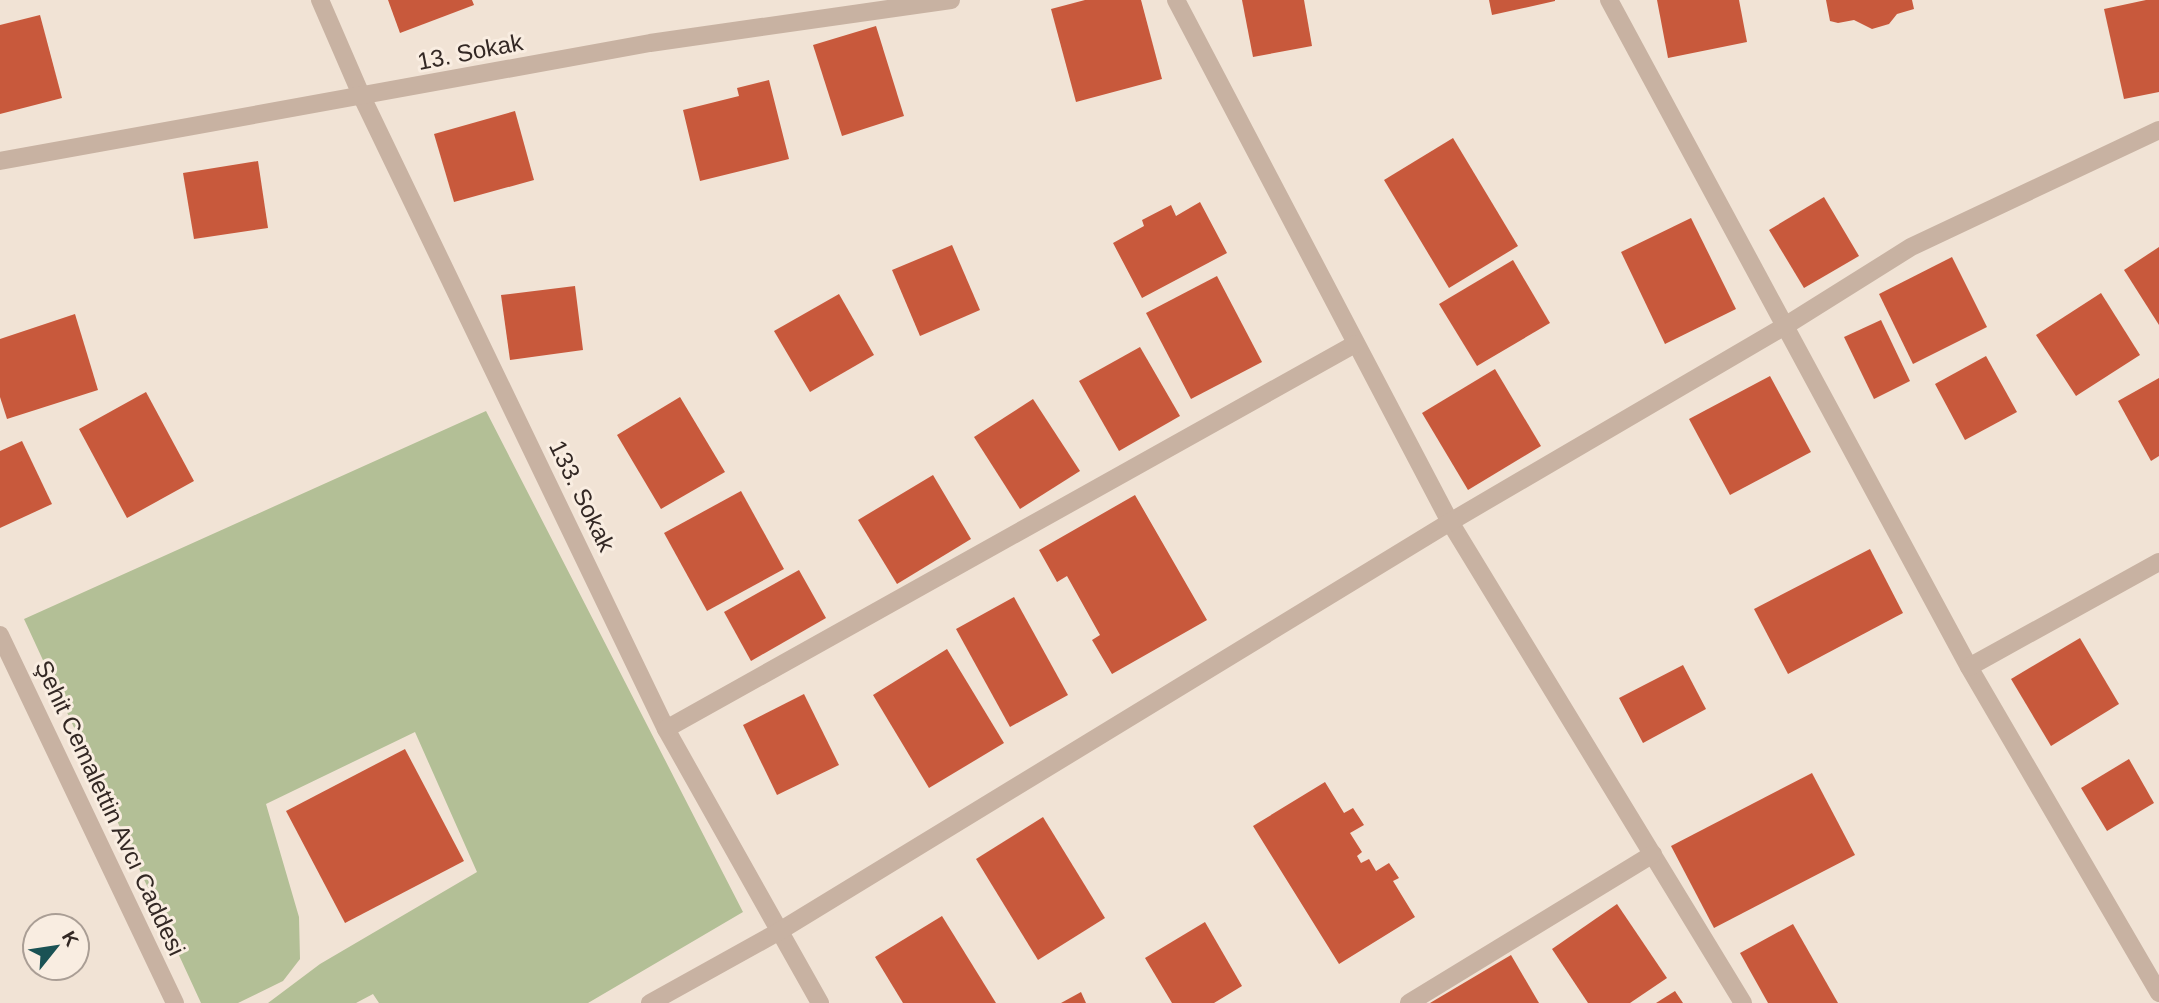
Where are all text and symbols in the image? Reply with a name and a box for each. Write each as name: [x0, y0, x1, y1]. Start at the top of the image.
street label: 13. Sokak: [415, 28, 526, 75]
street label: 133. Sokak: [544, 436, 621, 557]
street label: Şehit Cemalettin Avcı Caddesi: [30, 656, 191, 960]
north arrow: [21, 912, 91, 982]
text: K: [58, 928, 83, 950]

